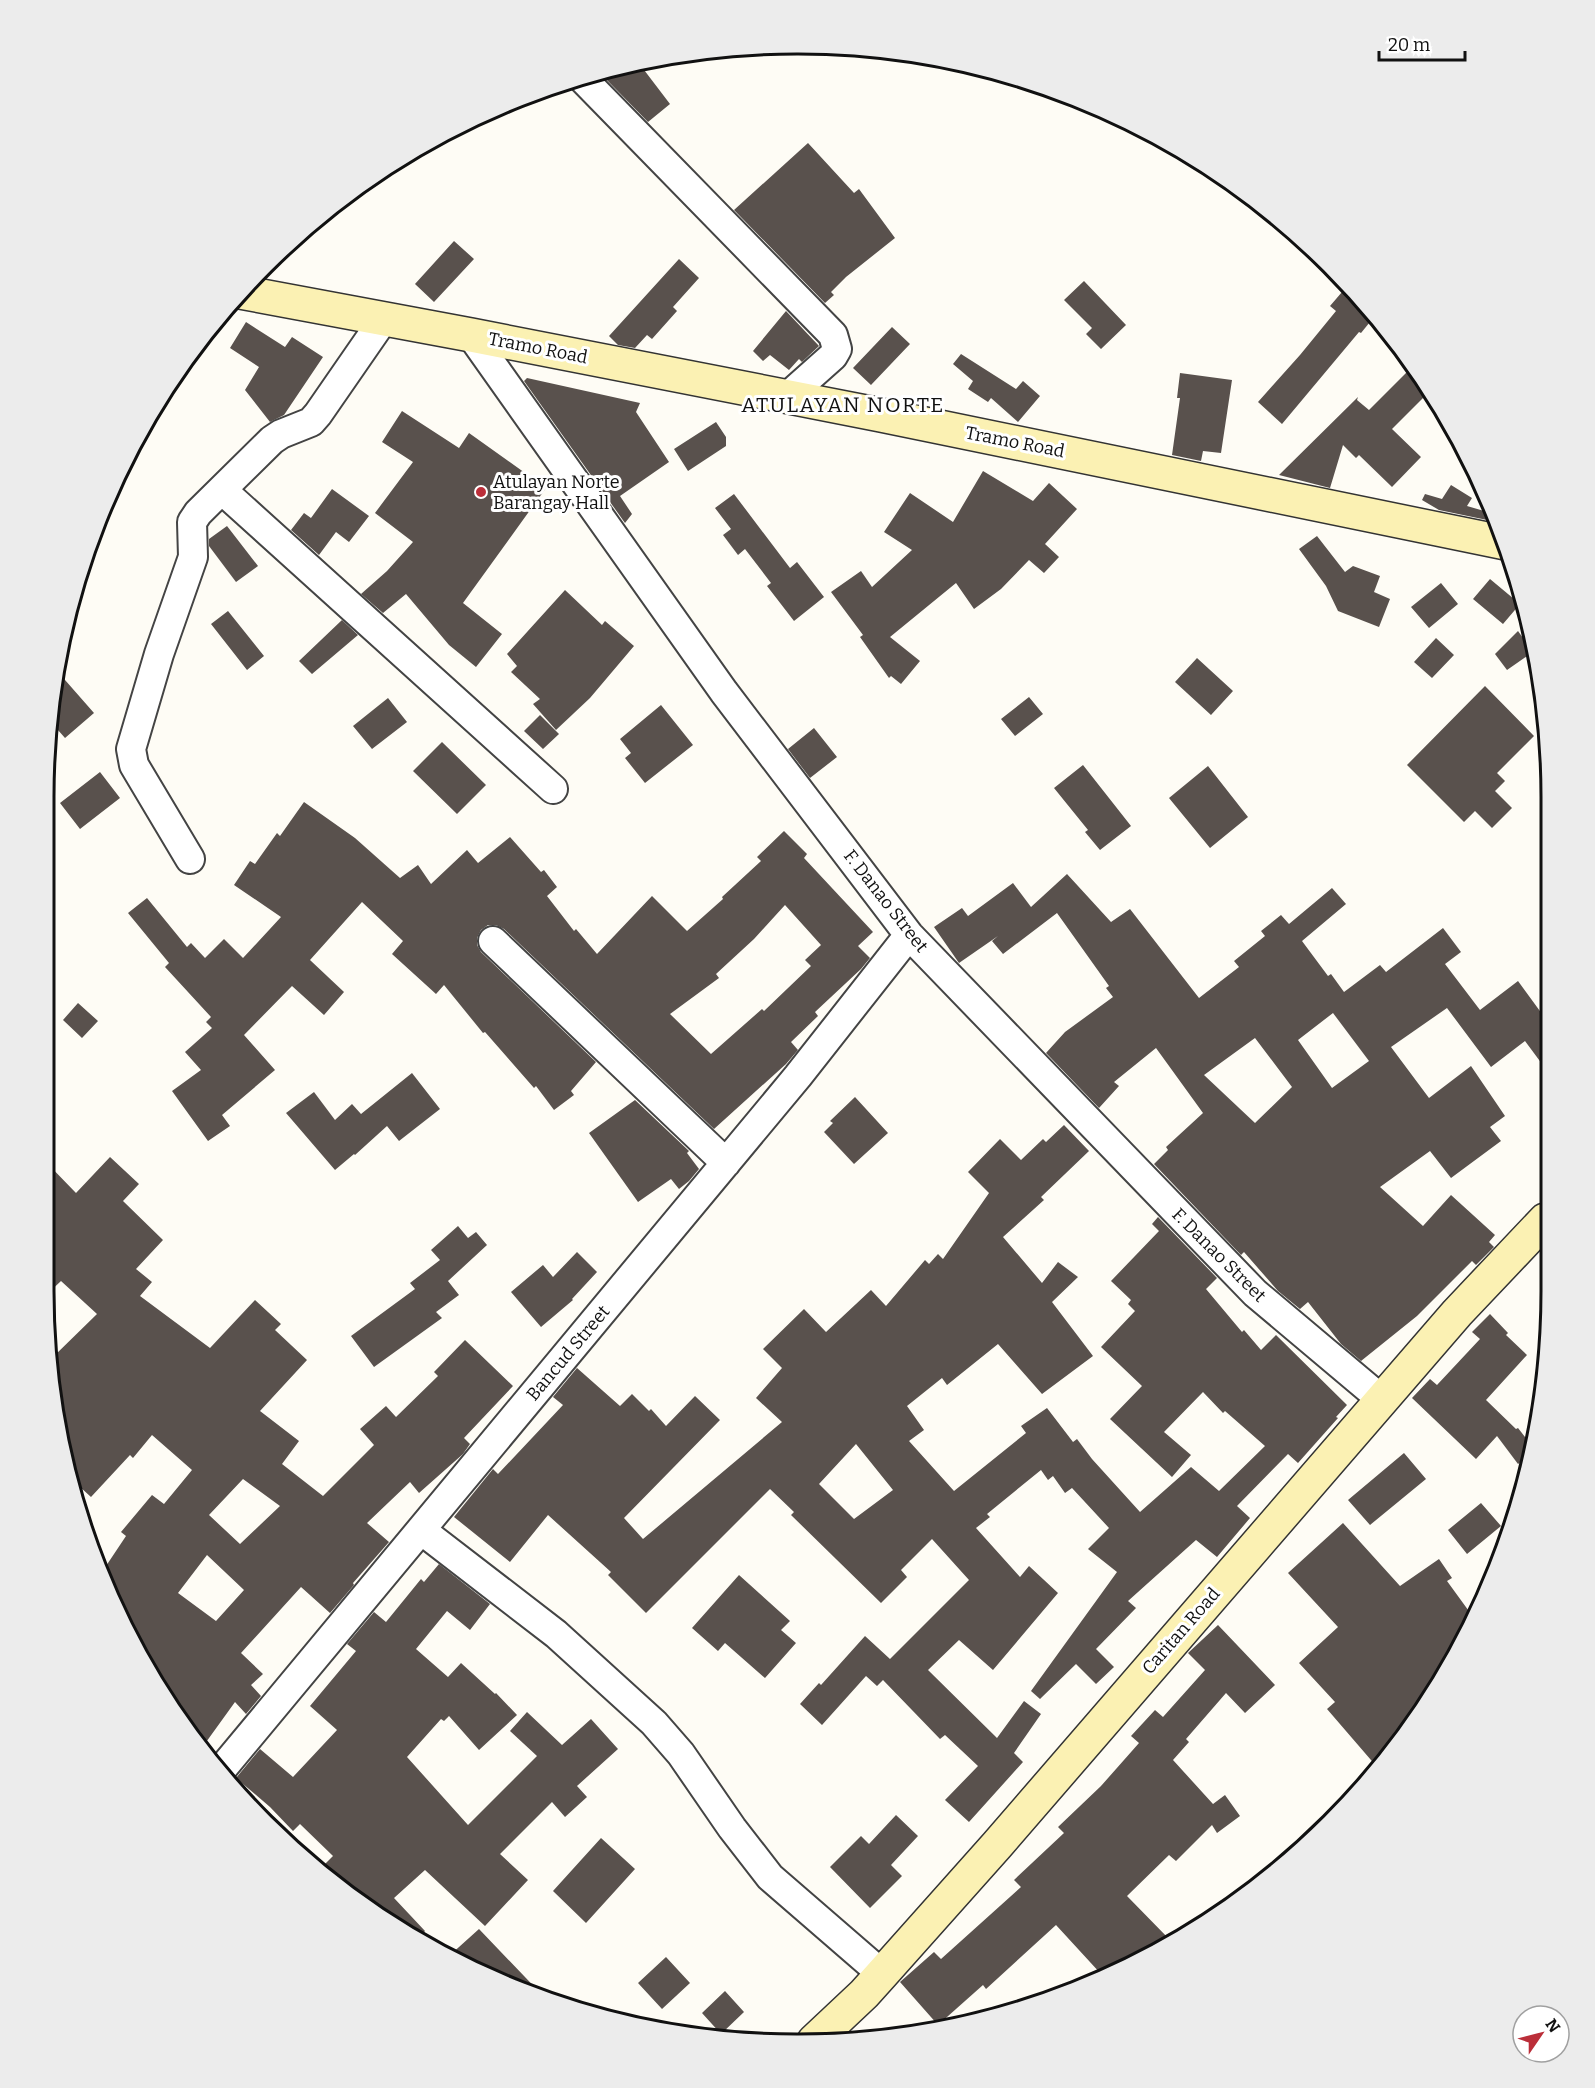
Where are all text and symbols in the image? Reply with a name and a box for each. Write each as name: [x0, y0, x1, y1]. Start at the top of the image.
scale bar: [1379, 24, 1464, 62]
text: 20 m: [1388, 34, 1430, 56]
street label: Tramo Road: [486, 328, 590, 368]
district label: ATULAYAN NORTE: [741, 392, 945, 418]
street label: Tramo Road: [963, 422, 1067, 462]
place label: Atulayan Norte Barangay Hall: [493, 471, 620, 514]
marker: Atulayan Norte Barangay Hall: [474, 485, 488, 499]
street label: F. Danao Street: [839, 845, 933, 957]
street label: F. Danao Street: [1167, 1203, 1271, 1307]
street label: Bancud Street: [522, 1301, 615, 1405]
street label: Caritan Road: [1137, 1583, 1225, 1679]
north arrow: [1511, 2004, 1571, 2064]
text: N: [1542, 2015, 1564, 2036]

